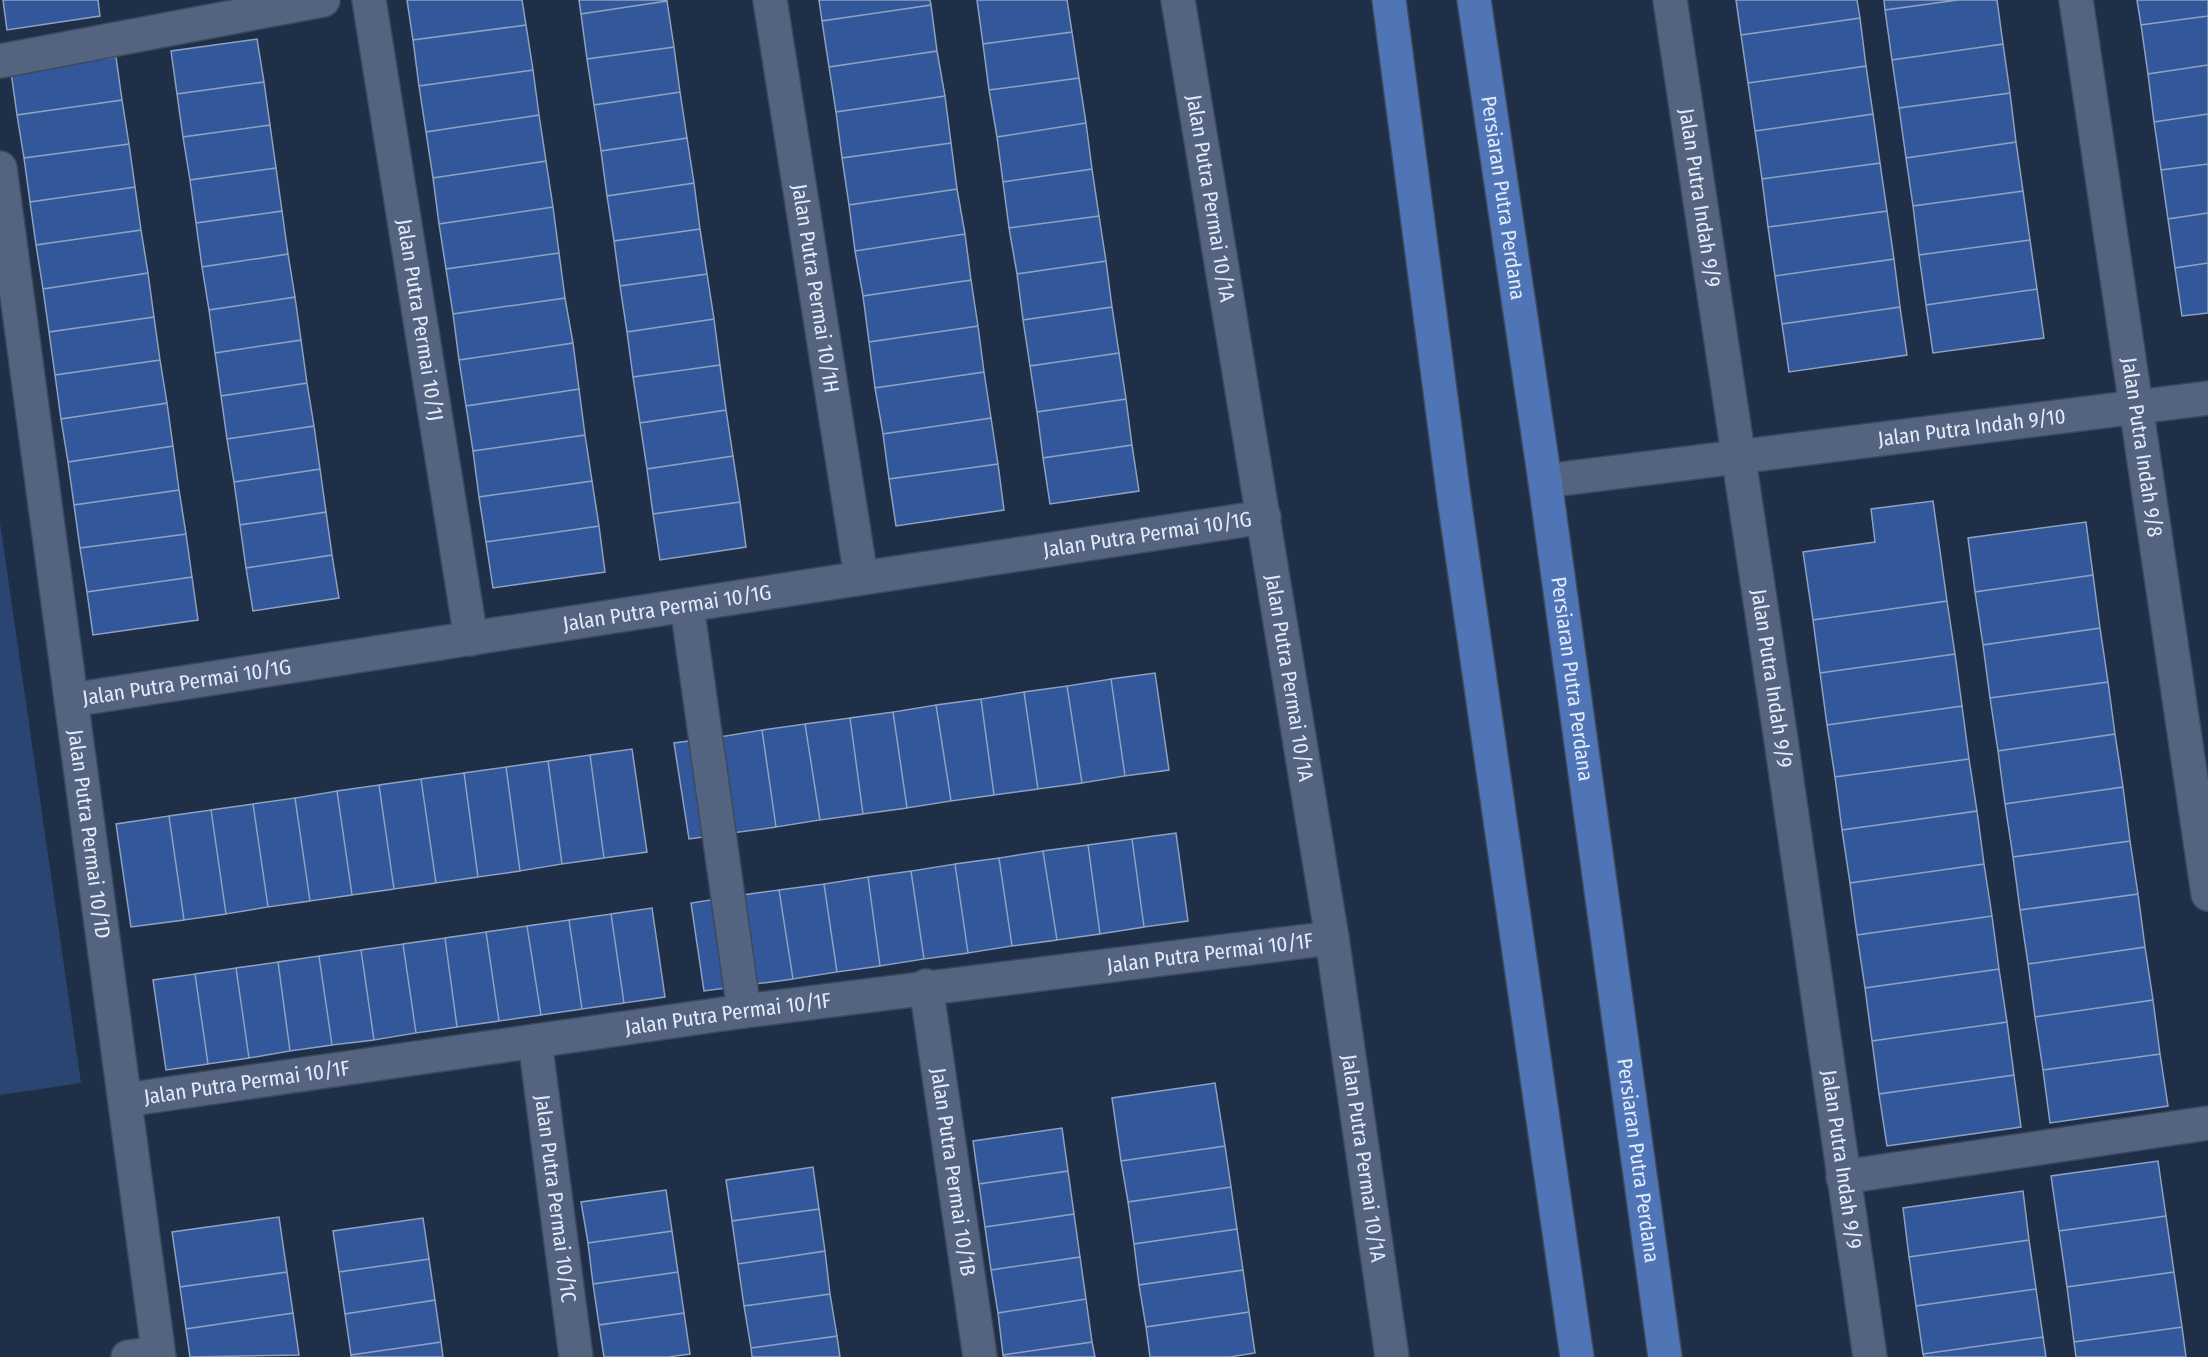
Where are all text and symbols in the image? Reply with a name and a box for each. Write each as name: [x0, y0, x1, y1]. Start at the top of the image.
street label: Jalan Putra Permai 10/1A: [1181, 93, 1240, 304]
street label: Persiaran Putra Perdana: [1475, 94, 1531, 302]
street label: Jalan Putra Indah 9/9: [1673, 107, 1726, 289]
street label: Jalan Putra Permai 10/1H: [786, 182, 845, 395]
street label: Jalan Putra Permai 10/1J: [391, 217, 449, 423]
street label: Jalan Putra Indah 9/8: [2116, 356, 2168, 539]
street label: Jalan Putra Indah 9/10: [1876, 403, 2067, 452]
street label: Jalan Putra Permai 10/1G: [1041, 506, 1253, 563]
street label: Jalan Putra Permai 10/1A: [1259, 572, 1319, 783]
street label: Persiaran Putra Perdana: [1545, 575, 1599, 783]
street label: Jalan Putra Permai 10/1G: [561, 579, 773, 637]
street label: Jalan Putra Indah 9/9: [1746, 587, 1798, 770]
street label: Jalan Putra Permai 10/1G: [81, 654, 293, 711]
street label: Jalan Putra Permai 10/1D: [62, 728, 116, 940]
street label: Jalan Putra Permai 10/1F: [1105, 927, 1315, 979]
street label: Jalan Putra Permai 10/1F: [623, 987, 832, 1041]
street label: Jalan Putra Permai 10/1A: [1336, 1053, 1391, 1264]
street label: Jalan Putra Permai 10/1F: [142, 1055, 351, 1110]
street label: Persiaran Putra Perdana: [1611, 1057, 1665, 1264]
street label: Jalan Putra Permai 10/1B: [925, 1066, 981, 1278]
street label: Jalan Putra Indah 9/9: [1816, 1068, 1867, 1251]
street label: Jalan Putra Permai 10/1C: [529, 1093, 582, 1304]

